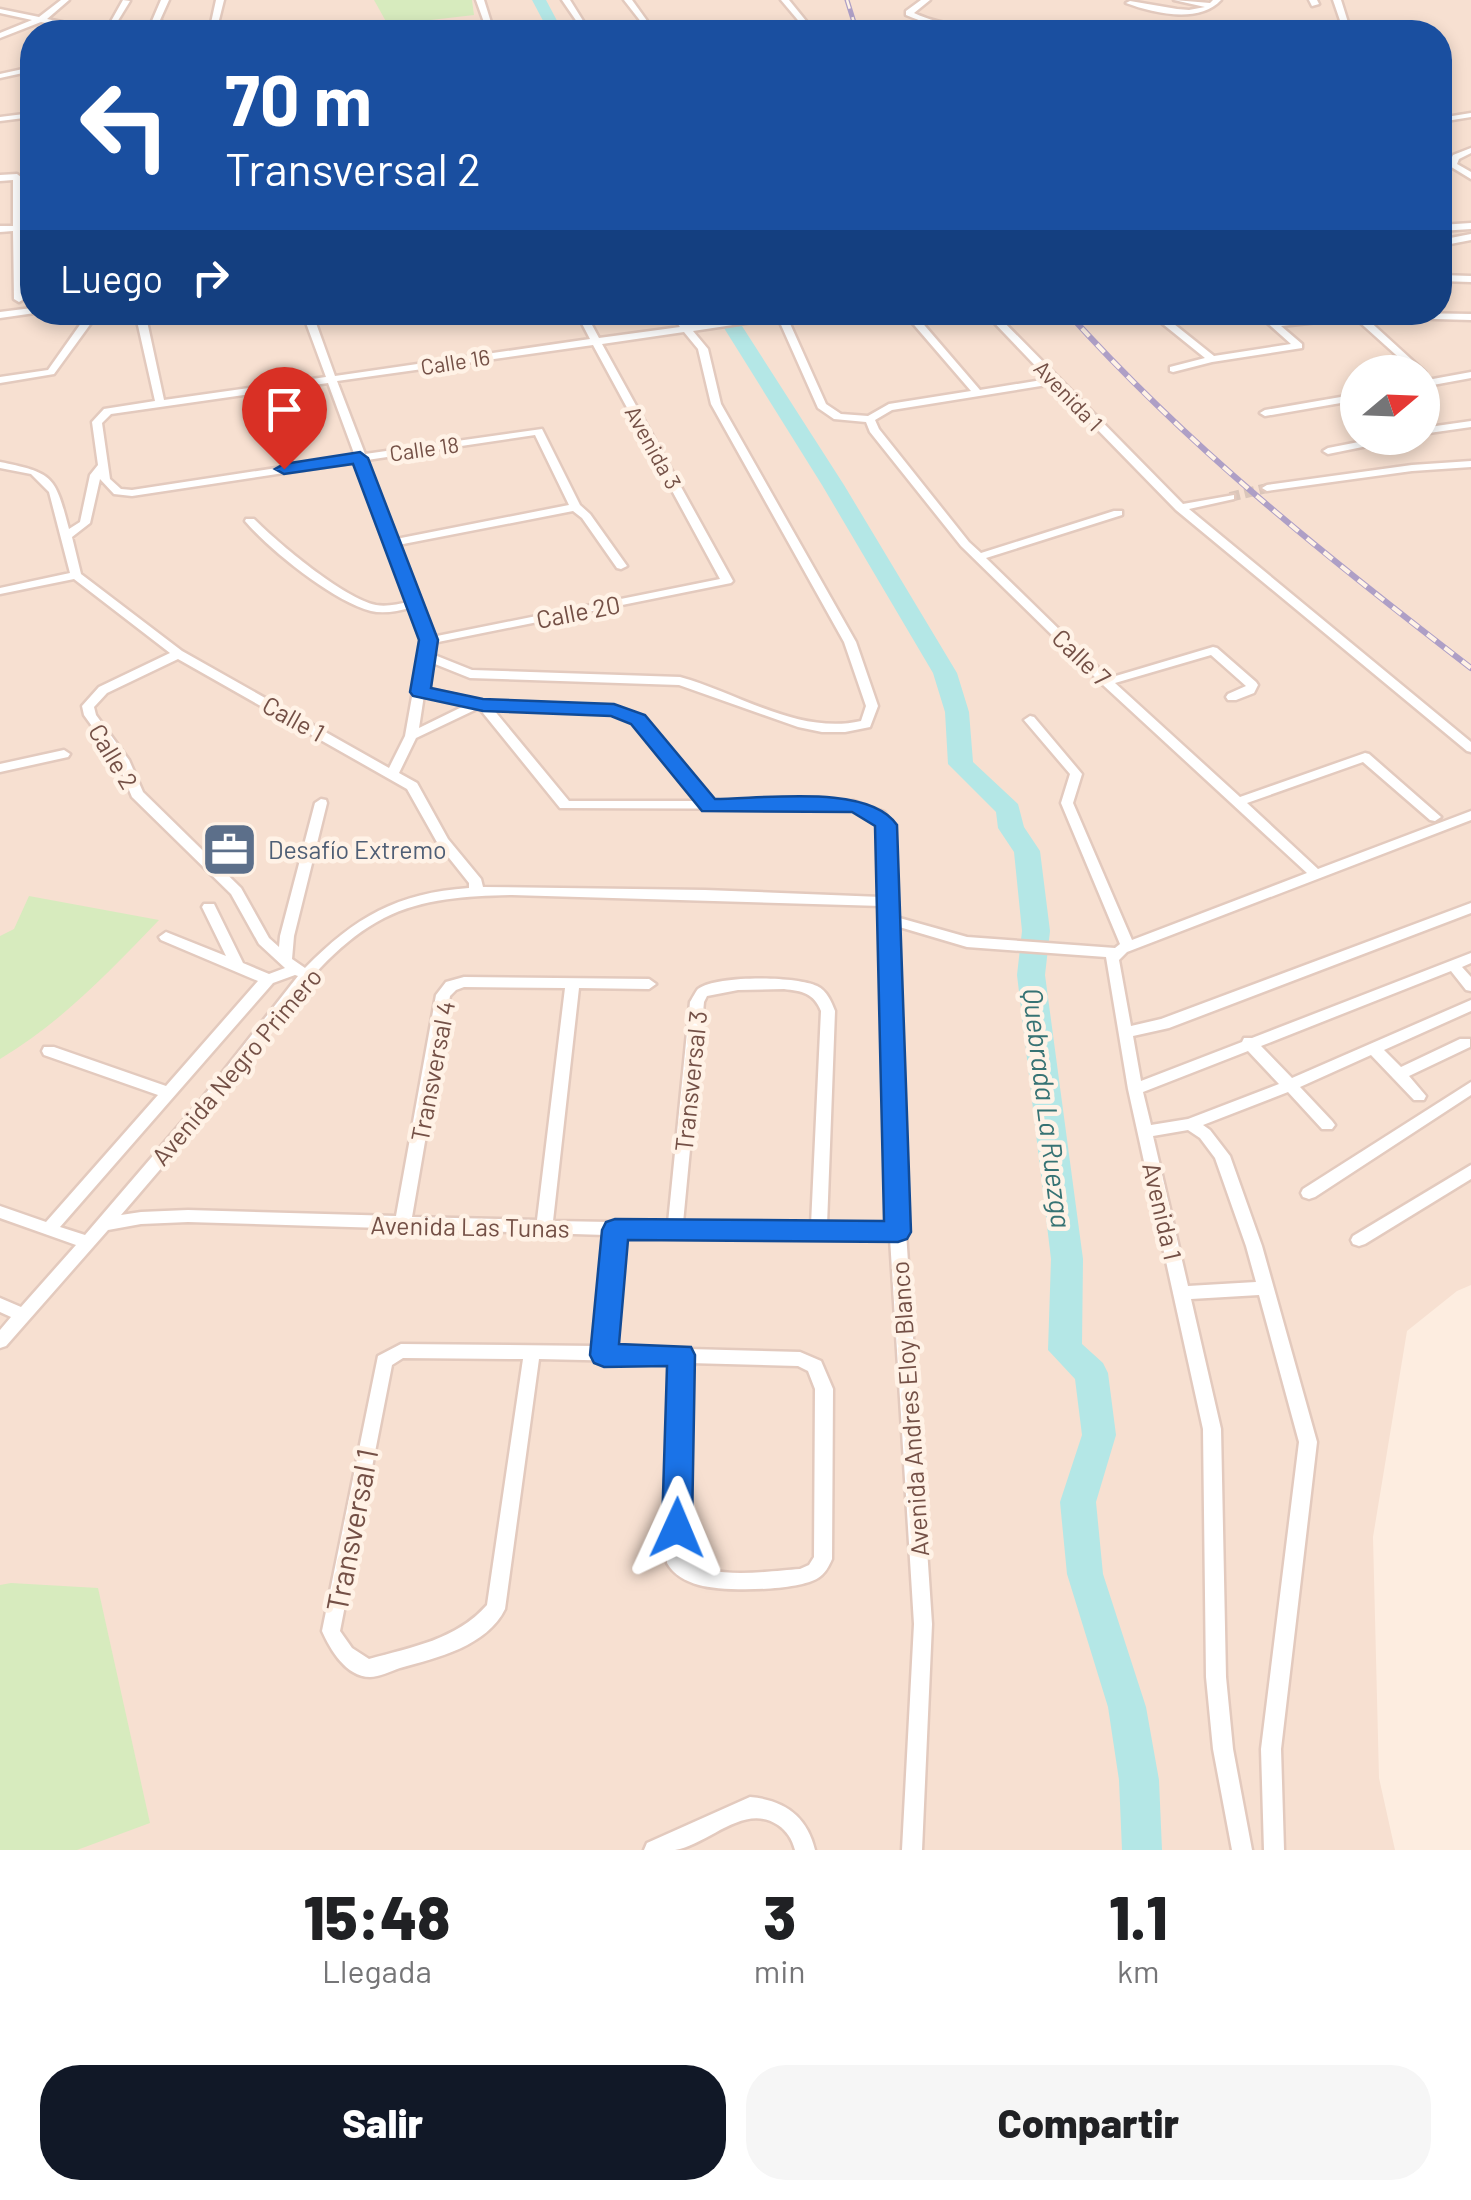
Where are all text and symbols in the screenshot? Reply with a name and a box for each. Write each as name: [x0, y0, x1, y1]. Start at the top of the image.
text: 70 m: [225, 56, 372, 140]
icon: left: [60, 60, 190, 190]
text: Transversal 2: [225, 141, 481, 195]
icon: right: [183, 250, 238, 305]
text: Luego: [60, 255, 163, 301]
street label: Calle 16: [419, 343, 491, 379]
street label: Avenida 1: [1029, 355, 1109, 435]
north arrow: [1340, 355, 1440, 455]
map controls: [1340, 355, 1440, 455]
pin: [242, 367, 327, 470]
icon: arrive: [257, 382, 312, 437]
street label: Avenida 3: [621, 401, 687, 493]
street label: Calle 18: [388, 430, 460, 466]
street label: Calle 20: [533, 588, 623, 634]
street label: Calle 7: [1047, 622, 1118, 692]
street label: Calle 1: [258, 689, 330, 747]
street label: Calle 2: [83, 718, 145, 794]
office icon: Desafío Extremo: [199, 819, 259, 879]
place label: Desafío Extremo: [268, 834, 447, 864]
street label: Avenida Negro Primero: [145, 961, 327, 1171]
water label: Quebrada La Ruezga: [1016, 986, 1080, 1230]
street label: Transversal 4: [404, 998, 460, 1144]
street label: Transversal 3: [668, 1009, 712, 1153]
street label: Avenida 1: [1137, 1159, 1189, 1263]
street label: Avenida Las Tunas: [370, 1209, 570, 1243]
street label: Avenida Andres Eloy Blanco: [884, 1260, 934, 1558]
street label: Transversal 1: [318, 1446, 384, 1614]
position arrow: [625, 1476, 729, 1580]
text: 15:48: [303, 1880, 450, 1952]
text: 3: [763, 1880, 796, 1952]
text: 1.1: [1109, 1880, 1168, 1952]
text: Llegada: [322, 1951, 432, 1989]
text: min: [754, 1951, 806, 1989]
text: km: [1117, 1951, 1160, 1989]
button: Salir: [40, 2065, 726, 2180]
button: Compartir: [746, 2065, 1431, 2180]

